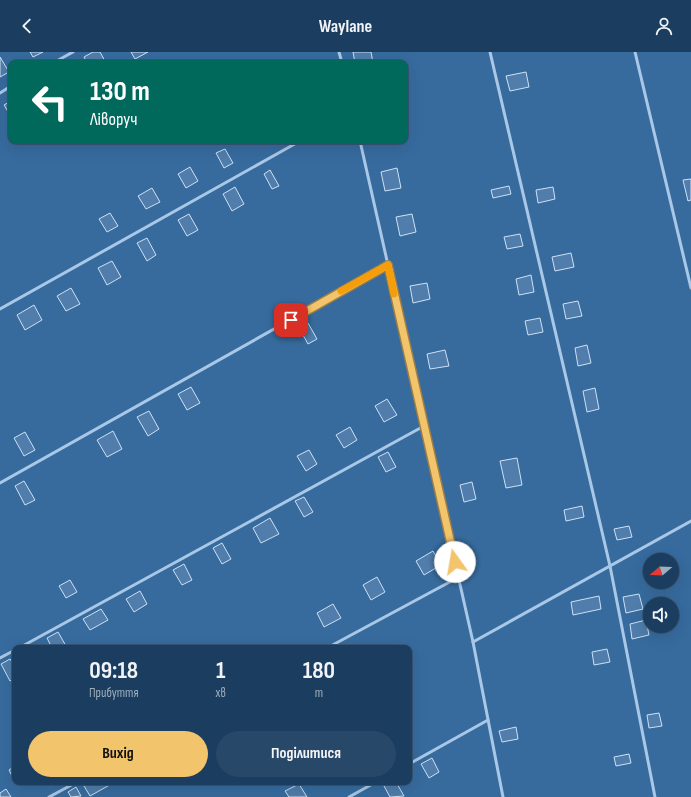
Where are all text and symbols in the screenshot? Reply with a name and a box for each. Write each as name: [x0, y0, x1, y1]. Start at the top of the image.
icon: back: [16, 15, 38, 37]
icon: person: [653, 15, 675, 37]
text: Waylane: [319, 16, 372, 37]
text: 130 m: [90, 75, 150, 108]
icon: left: [24, 76, 76, 128]
text: Ліворуч: [90, 109, 137, 130]
pin: [274, 303, 308, 337]
icon: arrive: [280, 309, 302, 331]
position arrow: [434, 541, 476, 583]
north arrow: [643, 553, 679, 589]
map controls: [643, 553, 679, 633]
button: sound: [643, 597, 679, 633]
text: 09:18: [89, 656, 138, 685]
text: 1: [216, 656, 225, 685]
text: 180: [303, 656, 335, 685]
text: Прибуття: [89, 685, 139, 701]
text: хв: [216, 685, 226, 701]
text: m: [315, 685, 323, 701]
button: Вихід: [28, 731, 208, 777]
button: Поділитися: [216, 731, 396, 777]

